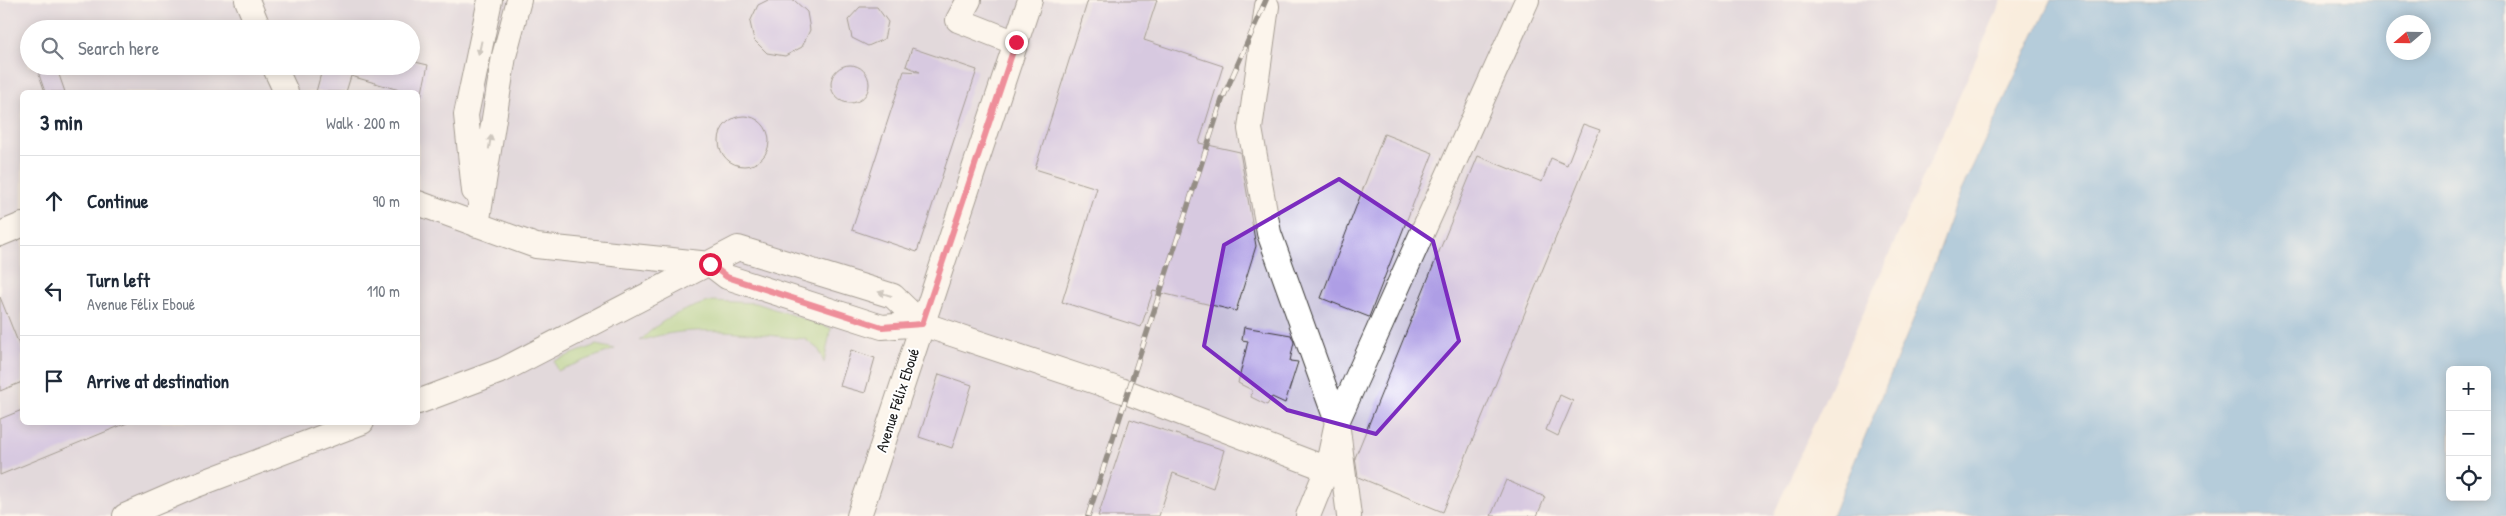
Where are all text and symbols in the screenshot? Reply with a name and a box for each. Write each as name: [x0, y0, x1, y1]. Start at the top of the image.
north arrow: [2386, 15, 2431, 60]
search box: [20, 20, 420, 75]
route end: [1005, 31, 1028, 54]
icon: search: [38, 34, 66, 62]
text: Search here: [78, 35, 159, 61]
one-way arrow: [476, 40, 484, 56]
text: 3 min: [40, 108, 83, 137]
text: Walk · 200 m: [326, 112, 400, 134]
one-way arrow: [486, 134, 494, 150]
icon: ahead: [40, 187, 68, 215]
text: Continue: [87, 188, 148, 214]
text: 90 m: [372, 190, 400, 212]
route start: [699, 253, 722, 276]
text: Turn left: [87, 267, 150, 293]
icon: left: [40, 277, 68, 305]
text: 110 m: [367, 280, 400, 302]
one-way arrow: [877, 289, 892, 297]
text: Avenue Félix Eboué: [87, 293, 195, 315]
street label: Avenue Félix Eboué: [870, 345, 924, 455]
map controls: [2446, 366, 2491, 501]
button: +: [2446, 366, 2491, 411]
icon: arrive: [40, 367, 68, 395]
text: Arrive at destination: [87, 368, 229, 394]
button: −: [2446, 411, 2491, 456]
button: locate: [2446, 456, 2491, 501]

